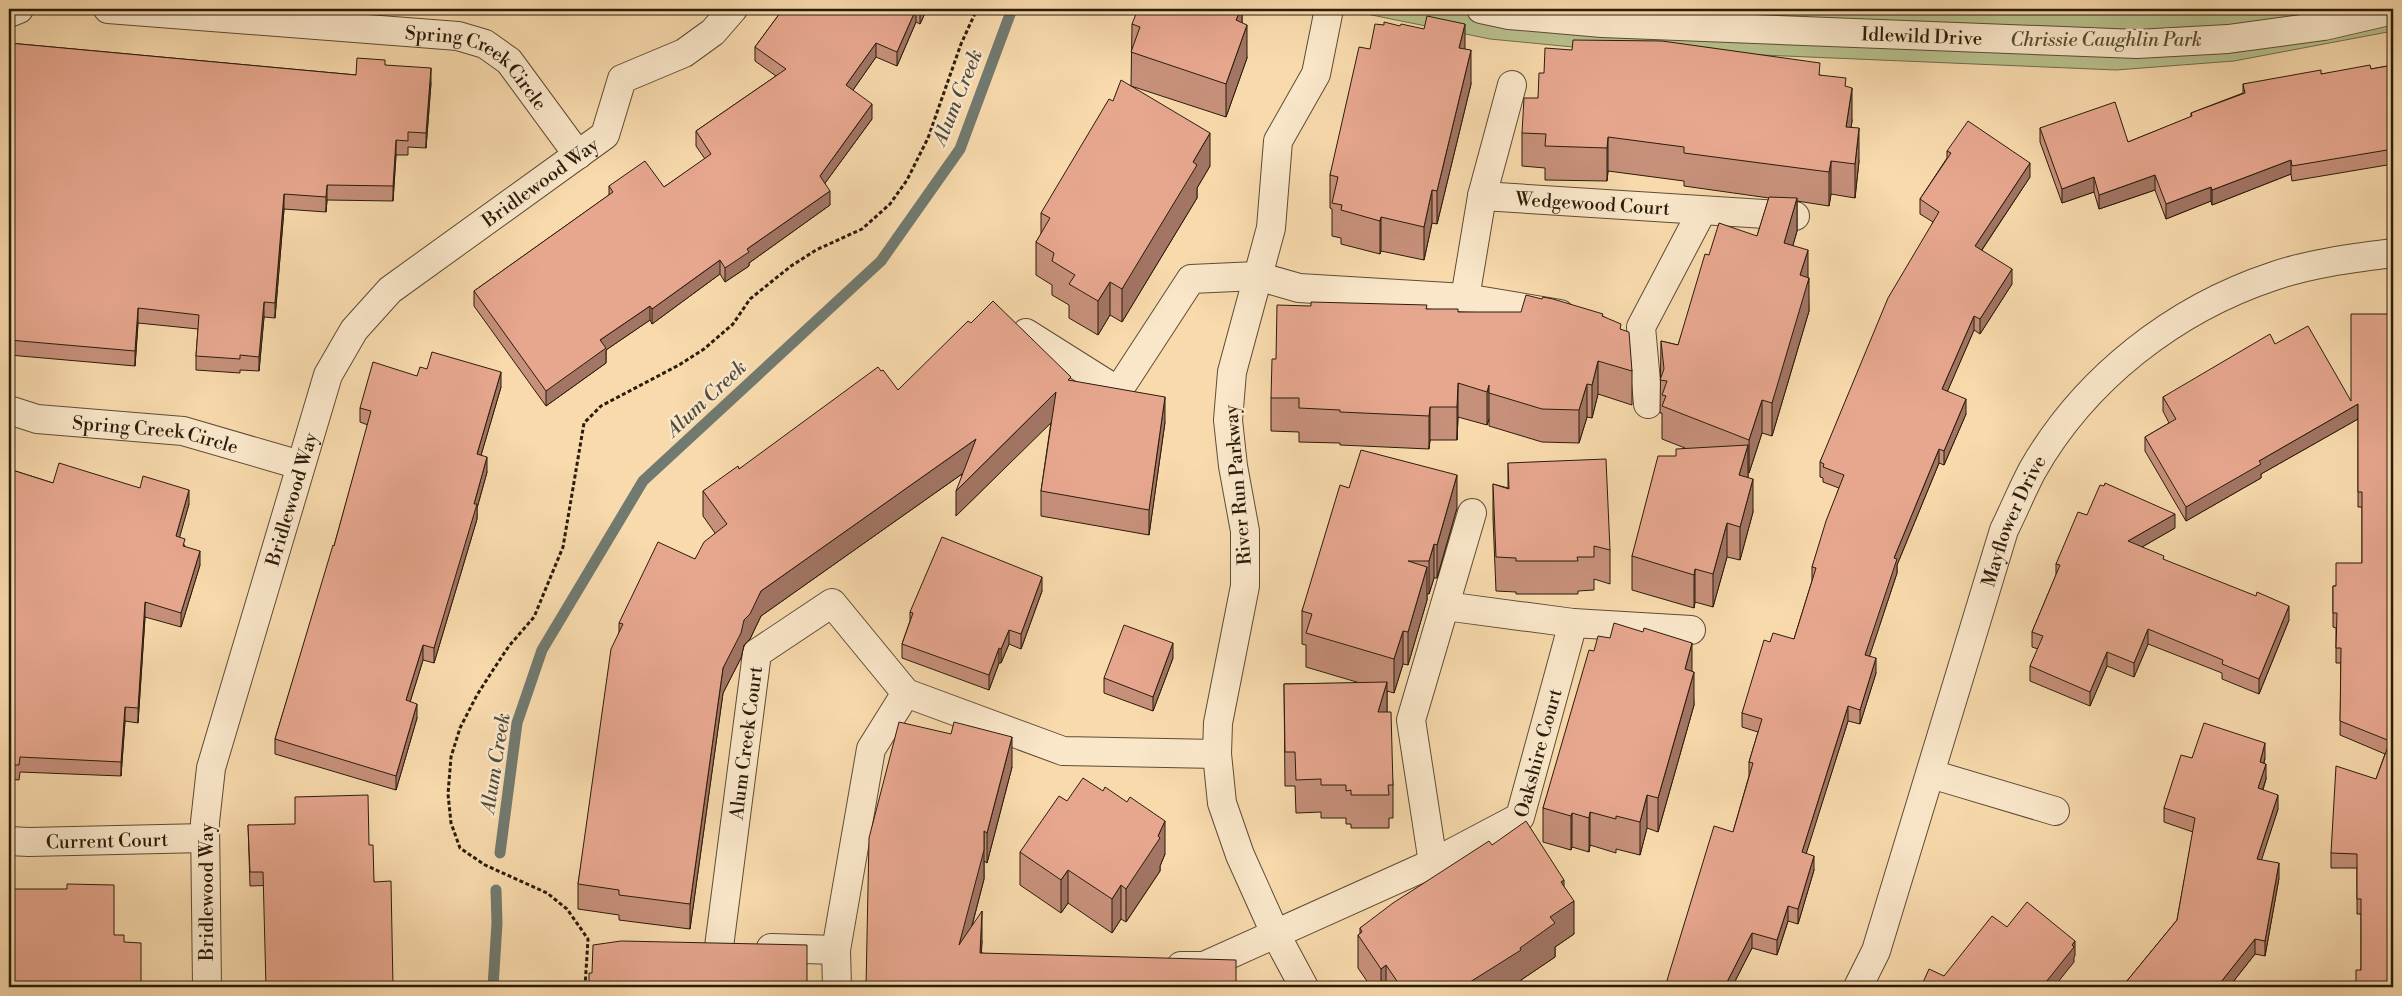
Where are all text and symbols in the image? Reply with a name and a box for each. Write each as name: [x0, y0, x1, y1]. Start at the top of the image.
street label: Spring Creek Circle: [404, 21, 552, 115]
street label: Idlewild Drive: [1861, 22, 1983, 51]
park label: Chrissie Caughlin Park: [2010, 28, 2202, 52]
water label: Alum Creek: [927, 46, 989, 151]
street label: Bridlewood Way: [477, 132, 604, 233]
street label: Wedgewood Court: [1514, 187, 1671, 221]
water label: Alum Creek: [660, 356, 752, 444]
street label: River Run Parkway: [1219, 403, 1257, 566]
street label: Spring Creek Circle: [71, 411, 241, 459]
street label: Bridlewood Way: [261, 429, 323, 570]
street label: Mayflower Drive: [1976, 451, 2052, 590]
street label: Alum Creek Court: [724, 664, 768, 822]
street label: Oakshire Court: [1509, 686, 1568, 820]
water label: Alum Creek: [476, 711, 517, 817]
street label: Bridlewood Way: [195, 822, 219, 962]
street label: Current Court: [46, 828, 169, 855]

